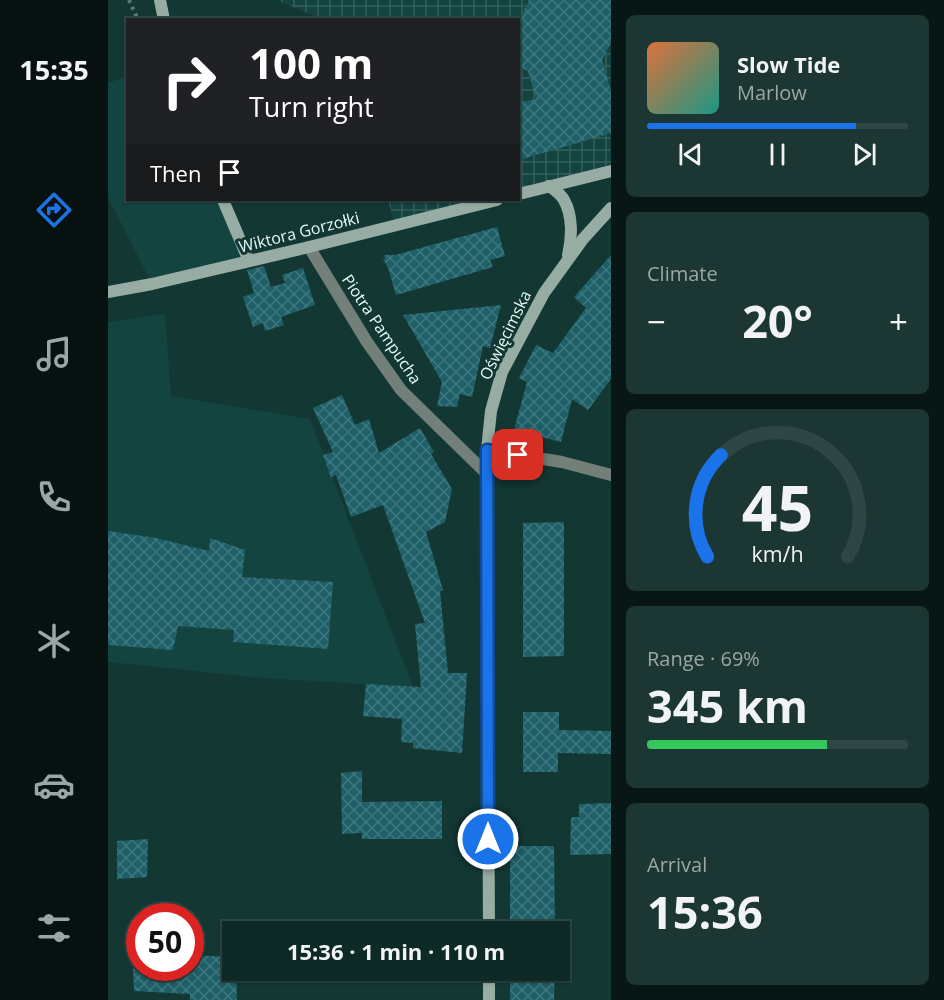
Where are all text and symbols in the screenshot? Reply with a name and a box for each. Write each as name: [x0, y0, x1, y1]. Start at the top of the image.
text: 100 m: [249, 34, 373, 91]
icon: right: [150, 42, 228, 120]
text: Slow Tide: [737, 49, 840, 79]
text: 15:35: [19, 51, 89, 88]
text: Marlow: [737, 79, 807, 106]
text: Turn right: [249, 88, 374, 125]
icon: previous: [674, 138, 707, 171]
icon: pause: [761, 138, 794, 171]
icon: next: [848, 138, 881, 171]
icon: arrive: [213, 156, 246, 189]
text: Then: [150, 158, 201, 188]
icon: directions: [33, 189, 75, 231]
street label: Wiktora Gorzołki: [236, 206, 362, 258]
text: Climate: [647, 260, 718, 287]
street label: Piotra Pampucha: [337, 270, 427, 388]
street label: Oświęcimska: [474, 287, 536, 383]
text: 20°: [742, 290, 813, 351]
text: −: [647, 299, 666, 344]
text: +: [889, 299, 908, 344]
icon: music: [33, 333, 75, 375]
pin: [492, 429, 543, 480]
icon: arrive: [501, 438, 534, 471]
text: 45: [742, 464, 813, 549]
icon: phone: [33, 476, 75, 518]
text: km/h: [751, 539, 804, 568]
icon: climate: [33, 620, 75, 662]
text: Range · 69%: [647, 645, 760, 672]
text: 345 km: [647, 675, 808, 736]
icon: car: [33, 764, 75, 806]
position arrow: [456, 807, 520, 871]
text: Arrival: [647, 851, 707, 878]
text: 15:36: [647, 881, 763, 942]
speed limit sign: 50: [126, 903, 204, 981]
icon: filters: [33, 907, 75, 949]
text: 15:36 · 1 min · 110 m: [287, 936, 505, 966]

